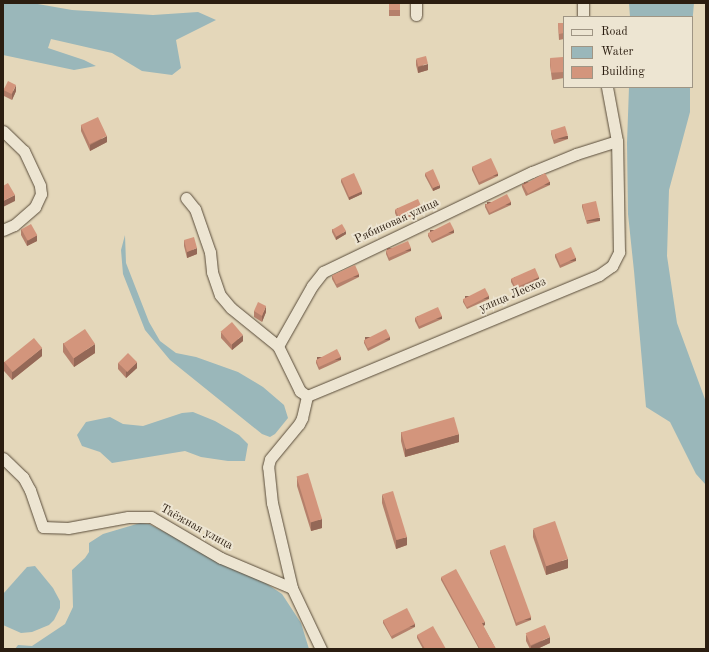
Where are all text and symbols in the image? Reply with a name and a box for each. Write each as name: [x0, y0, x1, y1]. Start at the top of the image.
legend: [563, 16, 693, 88]
text: Road: [601, 26, 628, 38]
text: Water: [601, 46, 633, 58]
text: Building: [601, 66, 645, 78]
street label: Рябиновая улица: [353, 196, 441, 248]
street label: улица Лесхоз: [477, 275, 549, 317]
street label: Таёжная улица: [157, 502, 235, 554]

